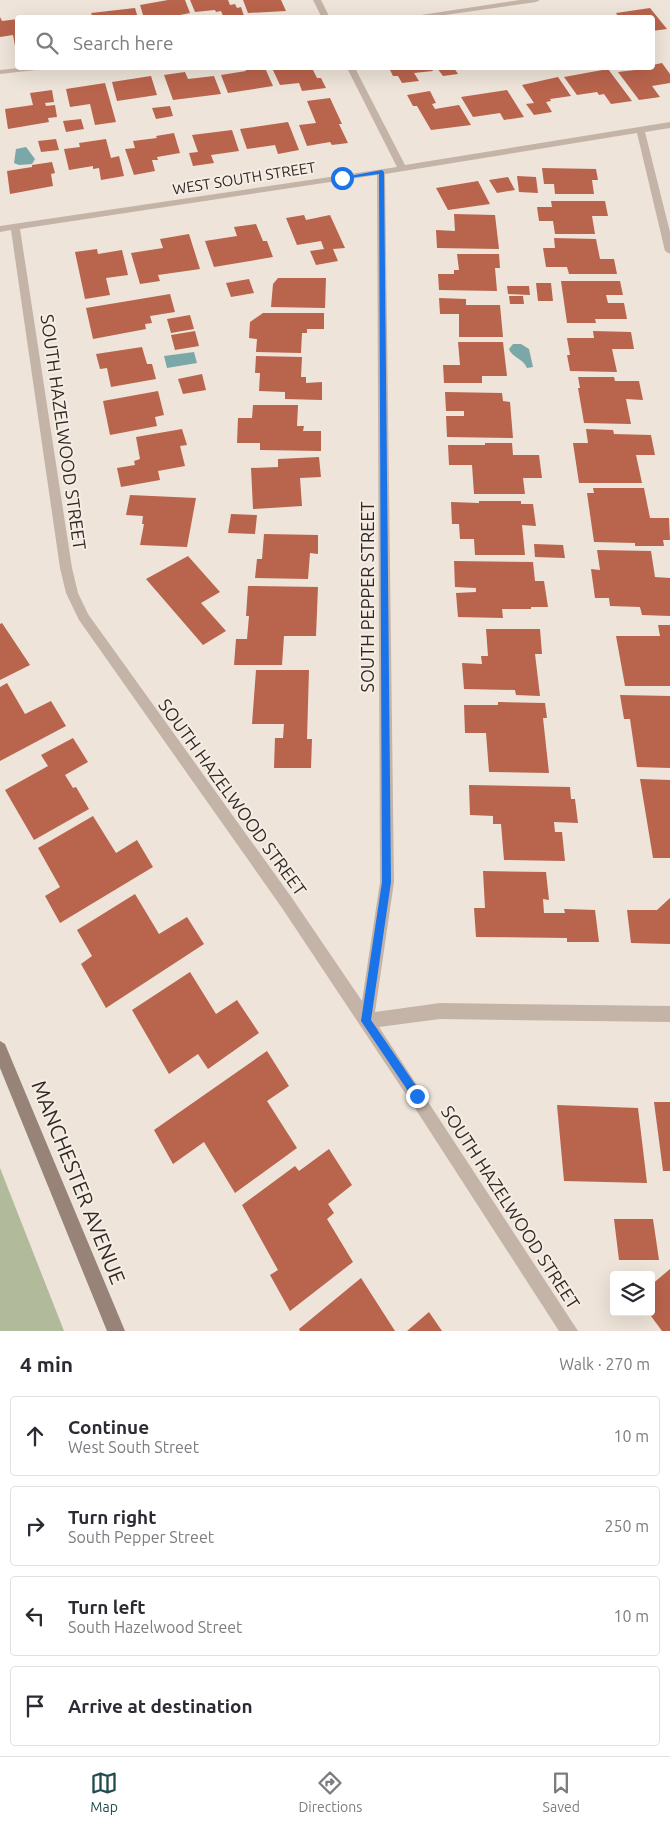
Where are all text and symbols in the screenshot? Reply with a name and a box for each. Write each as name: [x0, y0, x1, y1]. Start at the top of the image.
search box: [15, 15, 655, 70]
icon: search: [33, 29, 61, 57]
text: Search here: [73, 32, 173, 54]
street label: WEST SOUTH STREET: [171, 158, 317, 198]
route start: [331, 167, 354, 190]
street label: SOUTH HAZELWOOD STREET: [38, 313, 90, 551]
street label: SOUTH PEPPER STREET: [357, 501, 377, 693]
street label: SOUTH HAZELWOOD STREET: [155, 695, 311, 899]
street label: MANCHESTER AVENUE: [27, 1077, 131, 1287]
route end: [406, 1085, 429, 1108]
street label: SOUTH HAZELWOOD STREET: [438, 1102, 584, 1312]
map controls: [610, 1271, 655, 1316]
button: layers: [610, 1271, 655, 1316]
text: 4 min: [20, 1352, 73, 1376]
text: Walk · 270 m: [559, 1355, 650, 1373]
text: Continue: [68, 1416, 149, 1438]
icon: ahead: [21, 1422, 49, 1450]
text: 10 m: [613, 1427, 649, 1445]
text: West South Street: [68, 1438, 199, 1456]
text: Turn right: [68, 1506, 156, 1528]
icon: right: [21, 1512, 49, 1540]
text: 250 m: [604, 1517, 649, 1535]
text: South Pepper Street: [68, 1528, 214, 1546]
text: Turn left: [68, 1596, 146, 1618]
icon: left: [21, 1602, 49, 1630]
text: 10 m: [613, 1607, 649, 1625]
text: South Hazelwood Street: [68, 1618, 242, 1636]
icon: arrive: [21, 1692, 49, 1720]
text: Arrive at destination: [68, 1695, 253, 1717]
tab: Map: [90, 1769, 118, 1815]
tab: Directions: [298, 1769, 362, 1815]
tab: Saved: [543, 1769, 580, 1815]

